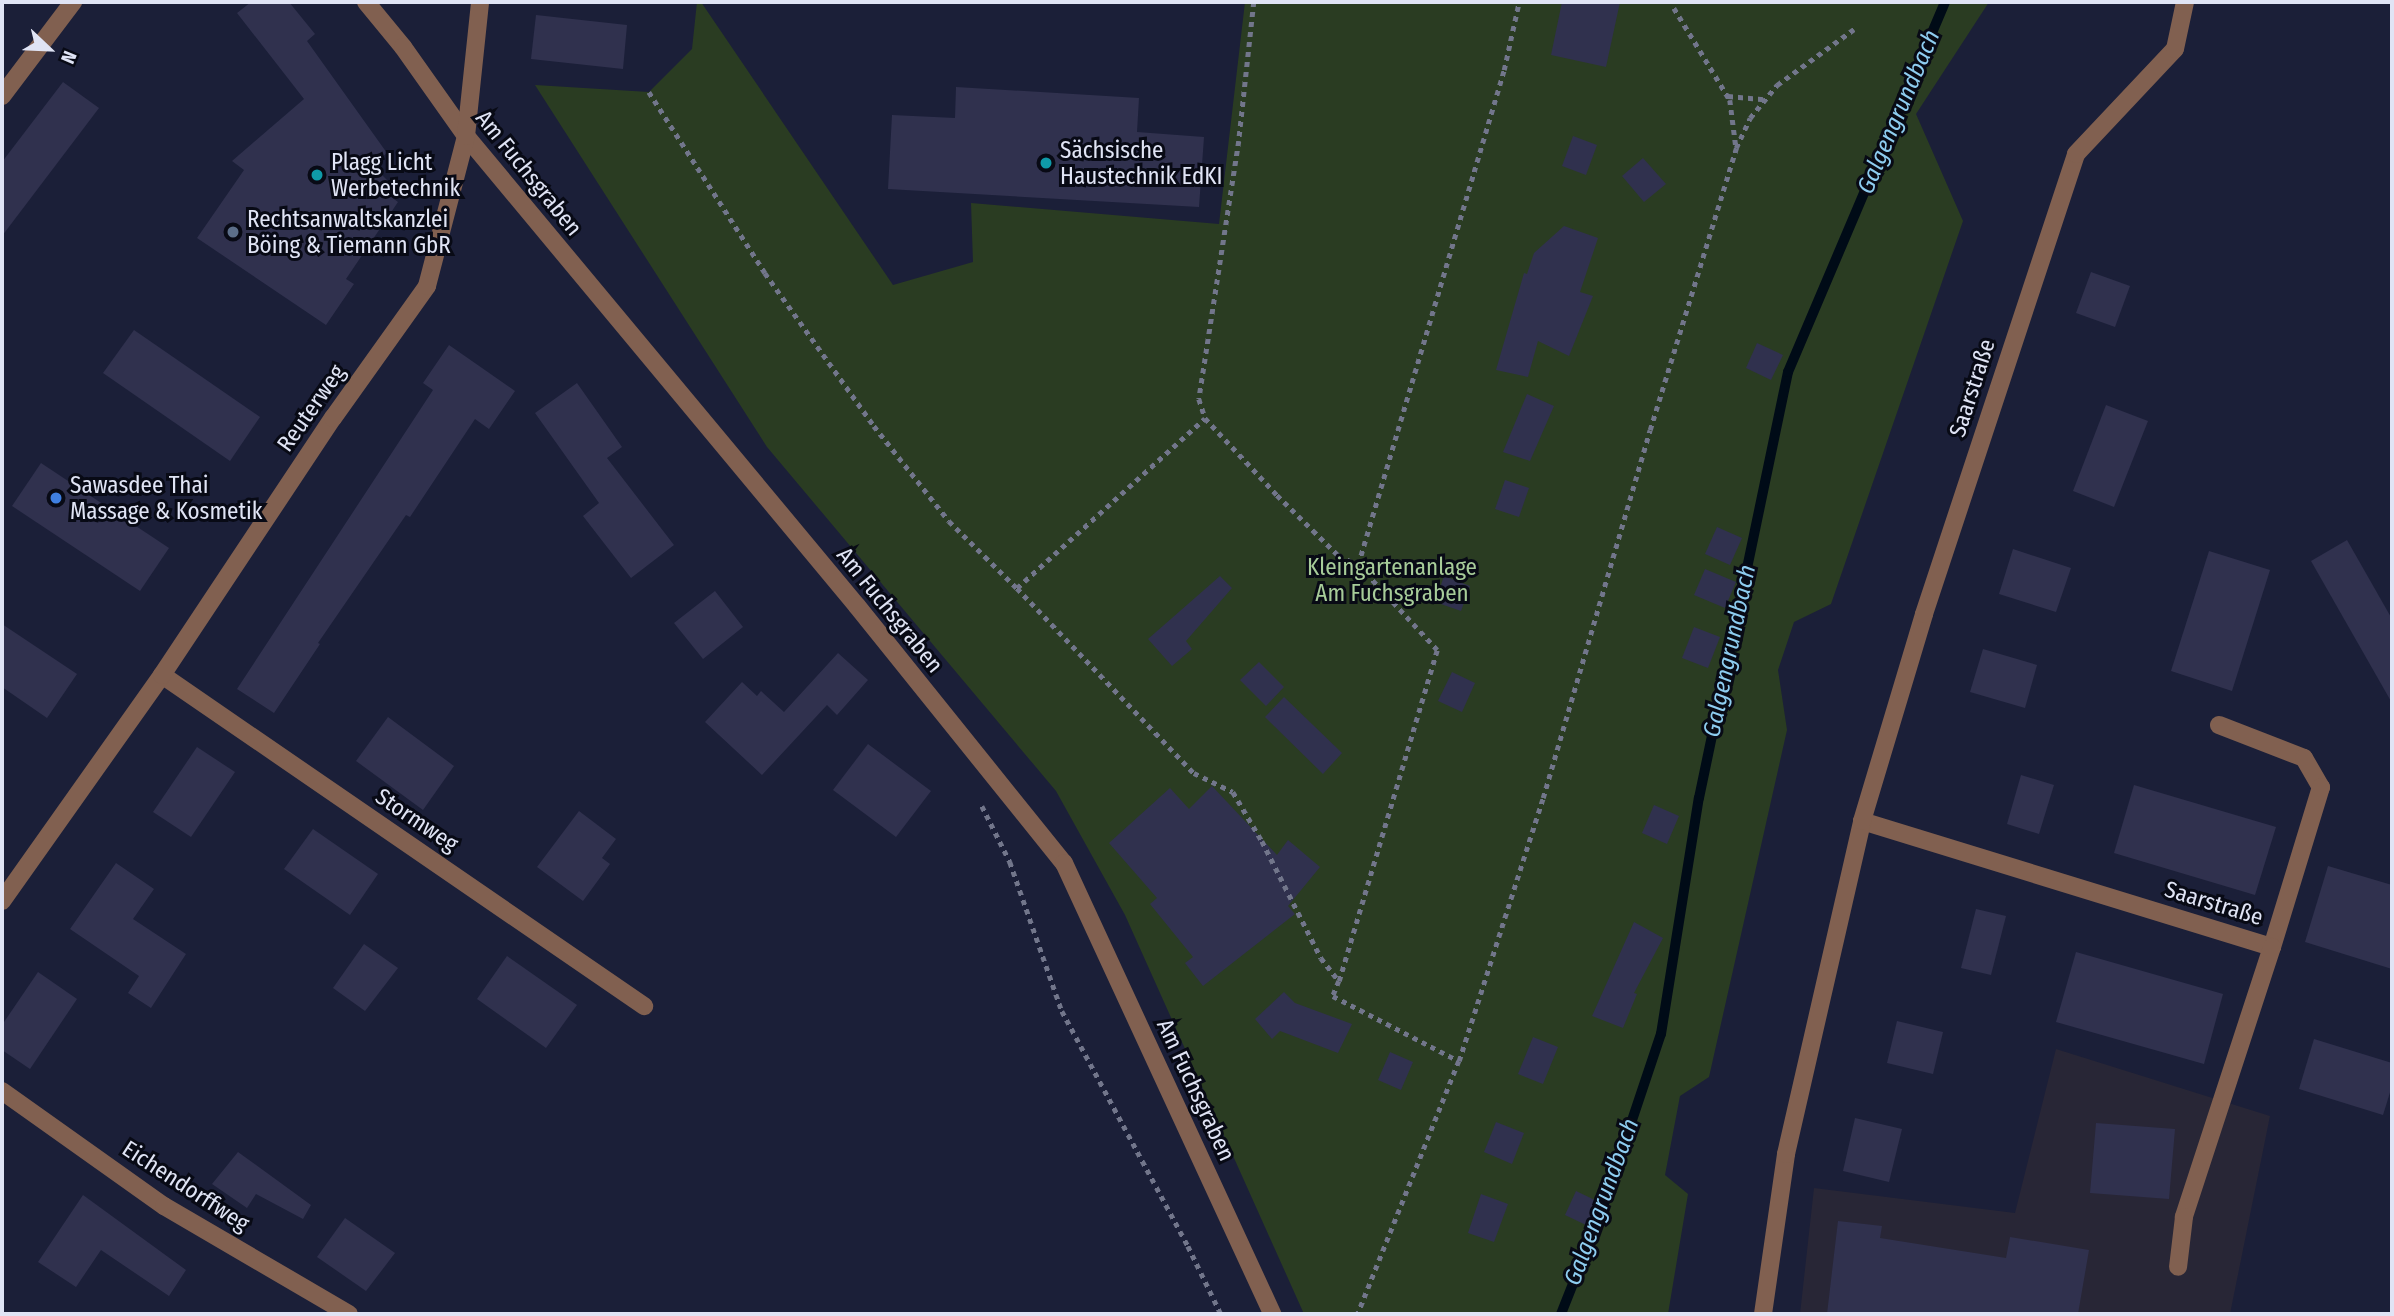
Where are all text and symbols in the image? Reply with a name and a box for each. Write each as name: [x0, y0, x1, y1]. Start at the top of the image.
north arrow: [14, 14, 84, 84]
water label: Galgengrundbach: [1852, 26, 1946, 198]
text: N: [56, 48, 82, 67]
street label: Am Fuchsgraben: [470, 105, 588, 241]
place label: Sächsische Haustechnik EdKI: [1060, 136, 1222, 190]
place label: Plagg Licht Werbetechnik: [331, 148, 460, 202]
marker: Sächsische Haustechnik EdKI: [1038, 155, 1054, 171]
marker: Plagg Licht Werbetechnik: [309, 167, 325, 183]
place label: Rechtsanwaltskanzlei Böing & Tiemann GbR: [247, 205, 451, 259]
marker: Rechtsanwaltskanzlei Böing & Tiemann GbR: [225, 224, 241, 240]
street label: Saarstraße: [1943, 336, 2001, 440]
street label: Reuterweg: [271, 359, 351, 457]
place label: Sawasdee Thai Massage & Kosmetik: [70, 471, 263, 525]
marker: Sawasdee Thai Massage & Kosmetik: [48, 490, 64, 506]
street label: Am Fuchsgraben: [831, 542, 949, 678]
park label: Kleingartenanlage Am Fuchsgraben: [1307, 553, 1477, 607]
water label: Galgengrundbach: [1698, 562, 1762, 740]
street label: Stormweg: [370, 782, 464, 858]
street label: Saarstraße: [2162, 875, 2266, 931]
street label: Am Fuchsgraben: [1151, 1015, 1241, 1165]
water label: Galgengrundbach: [1558, 1115, 1646, 1289]
street label: Eichendorffweg: [117, 1135, 255, 1237]

